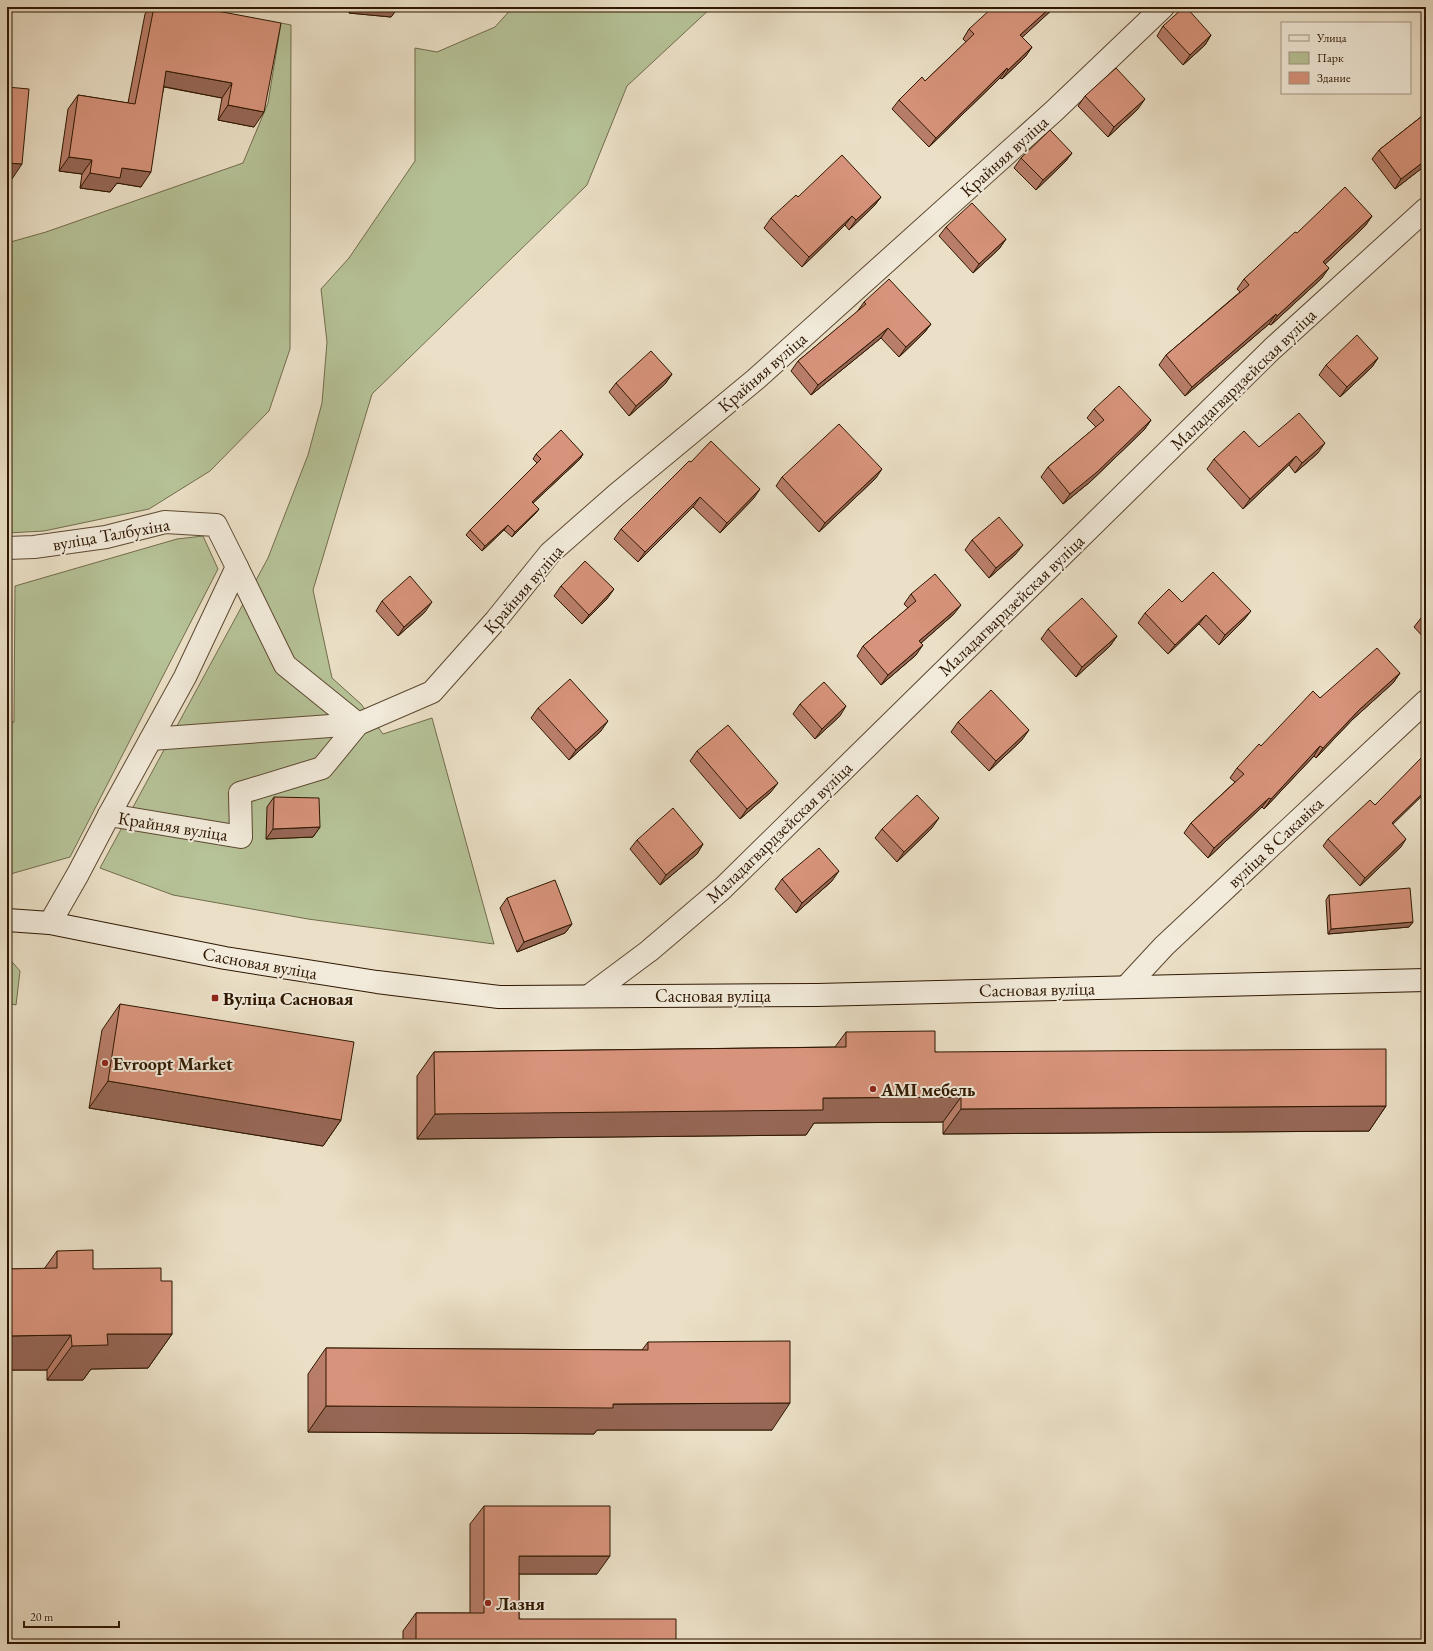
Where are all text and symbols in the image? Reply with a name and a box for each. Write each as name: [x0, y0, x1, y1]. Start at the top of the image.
legend: [1281, 22, 1411, 94]
text: Улица: [1316, 30, 1347, 46]
text: Парк: [1317, 50, 1344, 66]
text: Здание: [1317, 70, 1351, 86]
street label: Крайняя вуліца: [955, 110, 1054, 202]
street label: Маладагвардзейская вуліца: [1165, 303, 1322, 455]
street label: Крайняя вуліца: [713, 326, 812, 417]
street label: вуліца Талбухіна: [51, 512, 172, 556]
street label: Маладагвардзейская вуліца: [933, 529, 1090, 681]
street label: Крайняя вуліца: [478, 539, 569, 638]
street label: Маладагвардзейская вуліца: [701, 756, 858, 908]
street label: вуліца 8 Сакавіка: [1222, 791, 1328, 892]
street label: Крайняя вуліца: [116, 806, 230, 846]
street label: Сасновая вуліца: [201, 942, 320, 985]
street label: Сасновая вуліца: [979, 976, 1096, 1002]
street label: Сасновая вуліца: [655, 984, 772, 1007]
place label: Вуліца Сасновая: [223, 987, 354, 1010]
marker: Вуліца Сасновая: [210, 993, 220, 1003]
place label: Evroopt Market: [113, 1052, 233, 1075]
marker: Evroopt Market: [100, 1058, 110, 1068]
place label: AMI мебель: [880, 1078, 975, 1101]
marker: AMI мебель: [868, 1084, 878, 1094]
place label: Лазня: [496, 1592, 545, 1615]
marker: Лазня: [483, 1598, 493, 1608]
scale bar: [24, 1603, 119, 1629]
text: 20 m: [30, 1609, 54, 1625]

